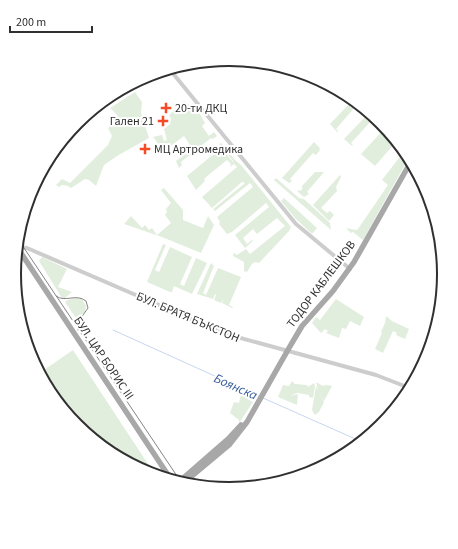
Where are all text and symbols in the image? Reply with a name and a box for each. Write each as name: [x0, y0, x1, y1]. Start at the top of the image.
scale bar: [10, 8, 92, 34]
text: 200 m: [16, 14, 46, 31]
place label: 20-ти ДКЦ: [175, 100, 228, 117]
marker: 20-ти ДКЦ: [160, 102, 172, 114]
place label: Гален 21: [110, 113, 154, 130]
marker: Гален 21: [157, 115, 169, 127]
place label: МЦ Артромедика: [154, 141, 243, 158]
marker: МЦ Артромедика: [139, 143, 151, 155]
street label: ТОДОР КАБЛЕШКОВ: [283, 237, 360, 331]
street label: БУЛ. БРАТЯ БЪКСТОН: [134, 288, 242, 347]
street label: БУЛ. ЦАР БОРИС III: [69, 313, 138, 403]
water label: Боянска: [211, 369, 260, 404]

